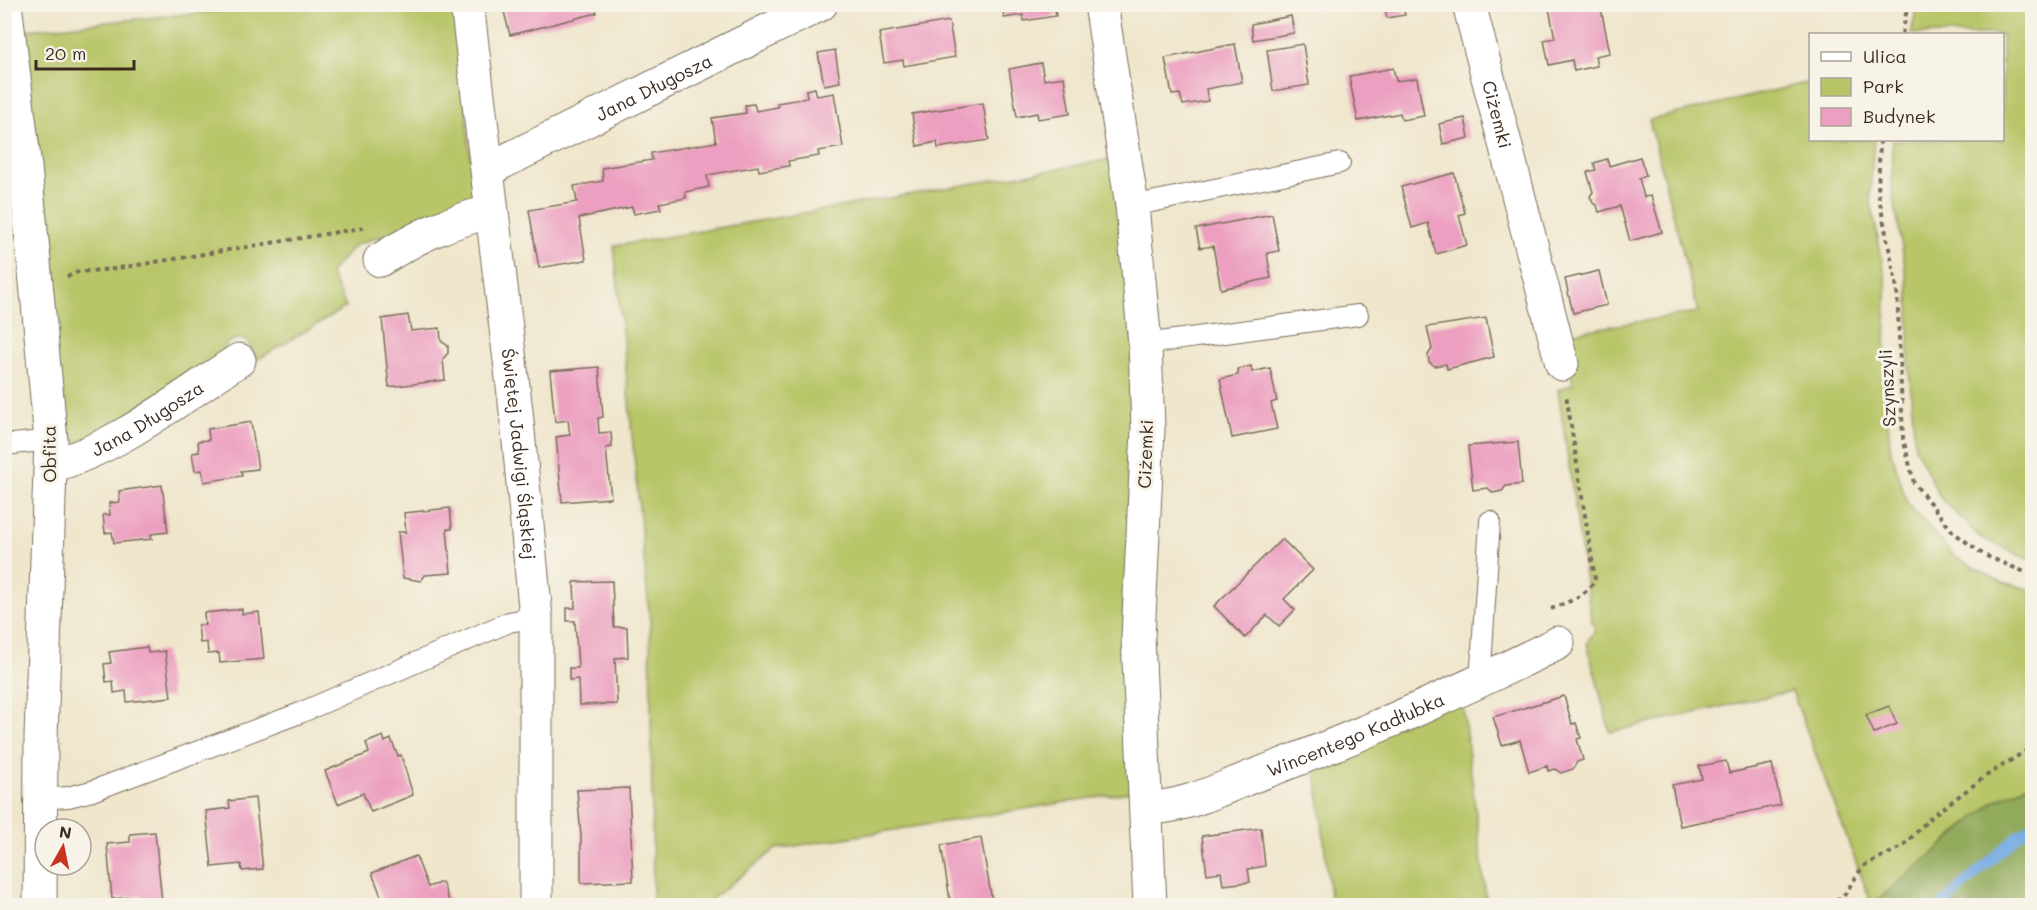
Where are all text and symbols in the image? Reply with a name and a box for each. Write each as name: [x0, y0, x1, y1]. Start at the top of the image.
scale bar: [36, 33, 134, 71]
legend: [1809, 33, 2004, 141]
text: 20 m: [45, 41, 86, 65]
text: Ulica: [1863, 44, 1907, 68]
street label: Jana Długosza: [592, 48, 716, 126]
text: Park: [1863, 74, 1904, 98]
street label: Ciżemki: [1477, 78, 1518, 151]
text: Budynek: [1863, 104, 1936, 128]
street label: Świętej Jadwigi Śląskiej: [497, 347, 542, 561]
street label: Szynszyli: [1873, 349, 1901, 427]
street label: Jana Długosza: [88, 375, 208, 462]
street label: Ciżemki: [1132, 419, 1158, 489]
street label: Obfita: [37, 425, 61, 483]
street label: Wincentego Kadłubka: [1263, 687, 1448, 782]
north arrow: [33, 817, 93, 877]
text: N: [58, 820, 73, 843]

